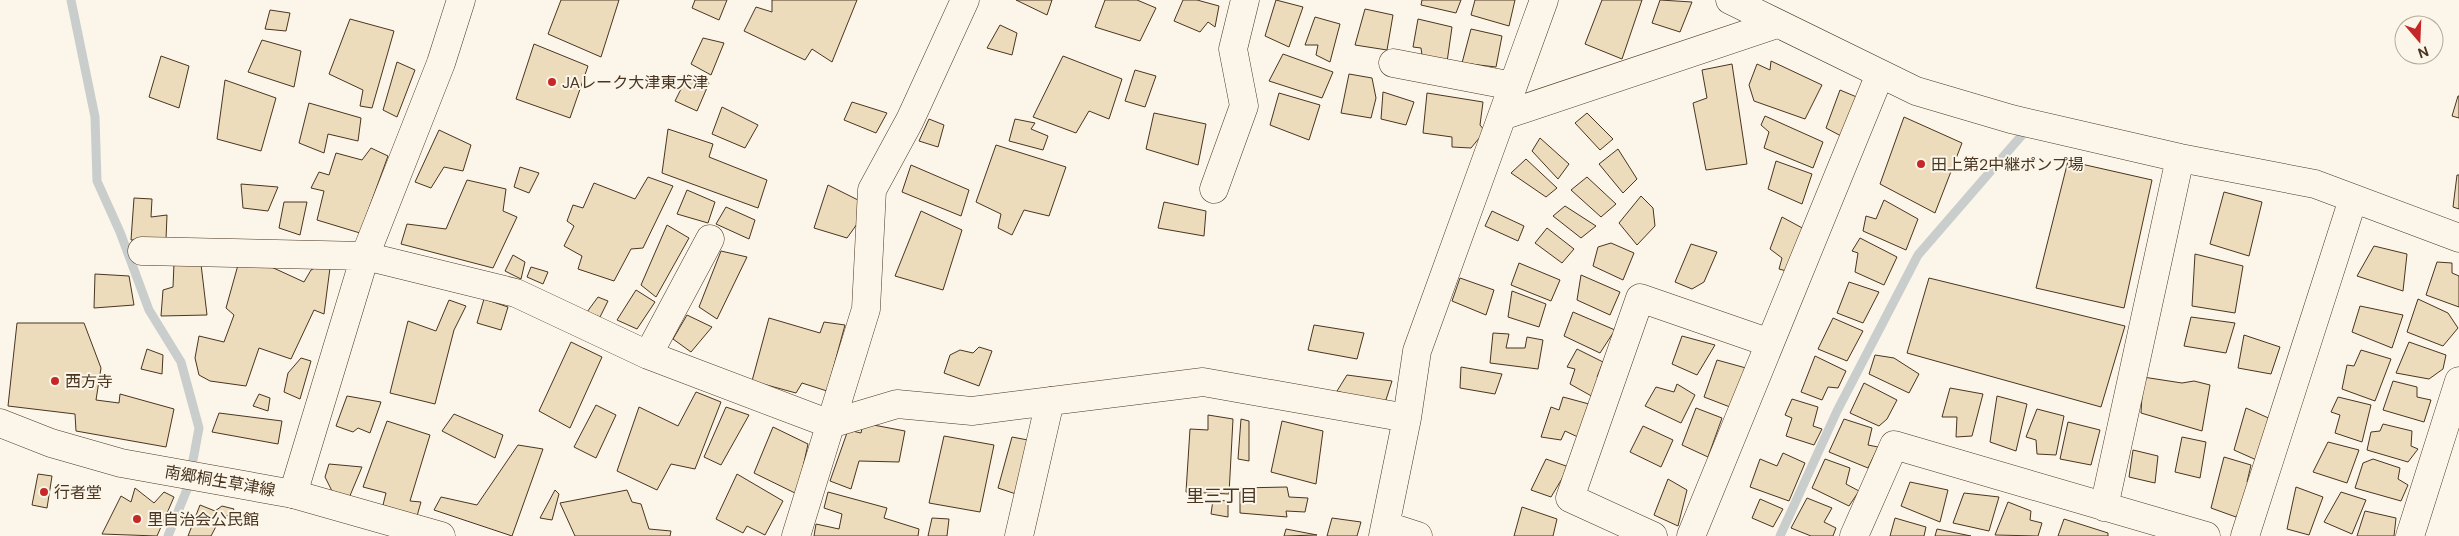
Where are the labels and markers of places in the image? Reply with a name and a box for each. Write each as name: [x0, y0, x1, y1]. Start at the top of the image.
place label: JAレーク大津東大津: [562, 72, 708, 93]
marker: JAレーク大津東大津: [546, 76, 558, 88]
place label: 田上第2中継ポンプ場: [1931, 154, 2084, 175]
marker: 田上第2中継ポンプ場: [1915, 158, 1927, 170]
place label: 西方寺: [65, 371, 113, 392]
marker: 西方寺: [49, 375, 61, 387]
place label: 行者堂: [54, 482, 102, 503]
marker: 行者堂: [38, 486, 50, 498]
place label: 里自治会公民館: [147, 509, 259, 530]
marker: 里自治会公民館: [131, 513, 143, 525]

